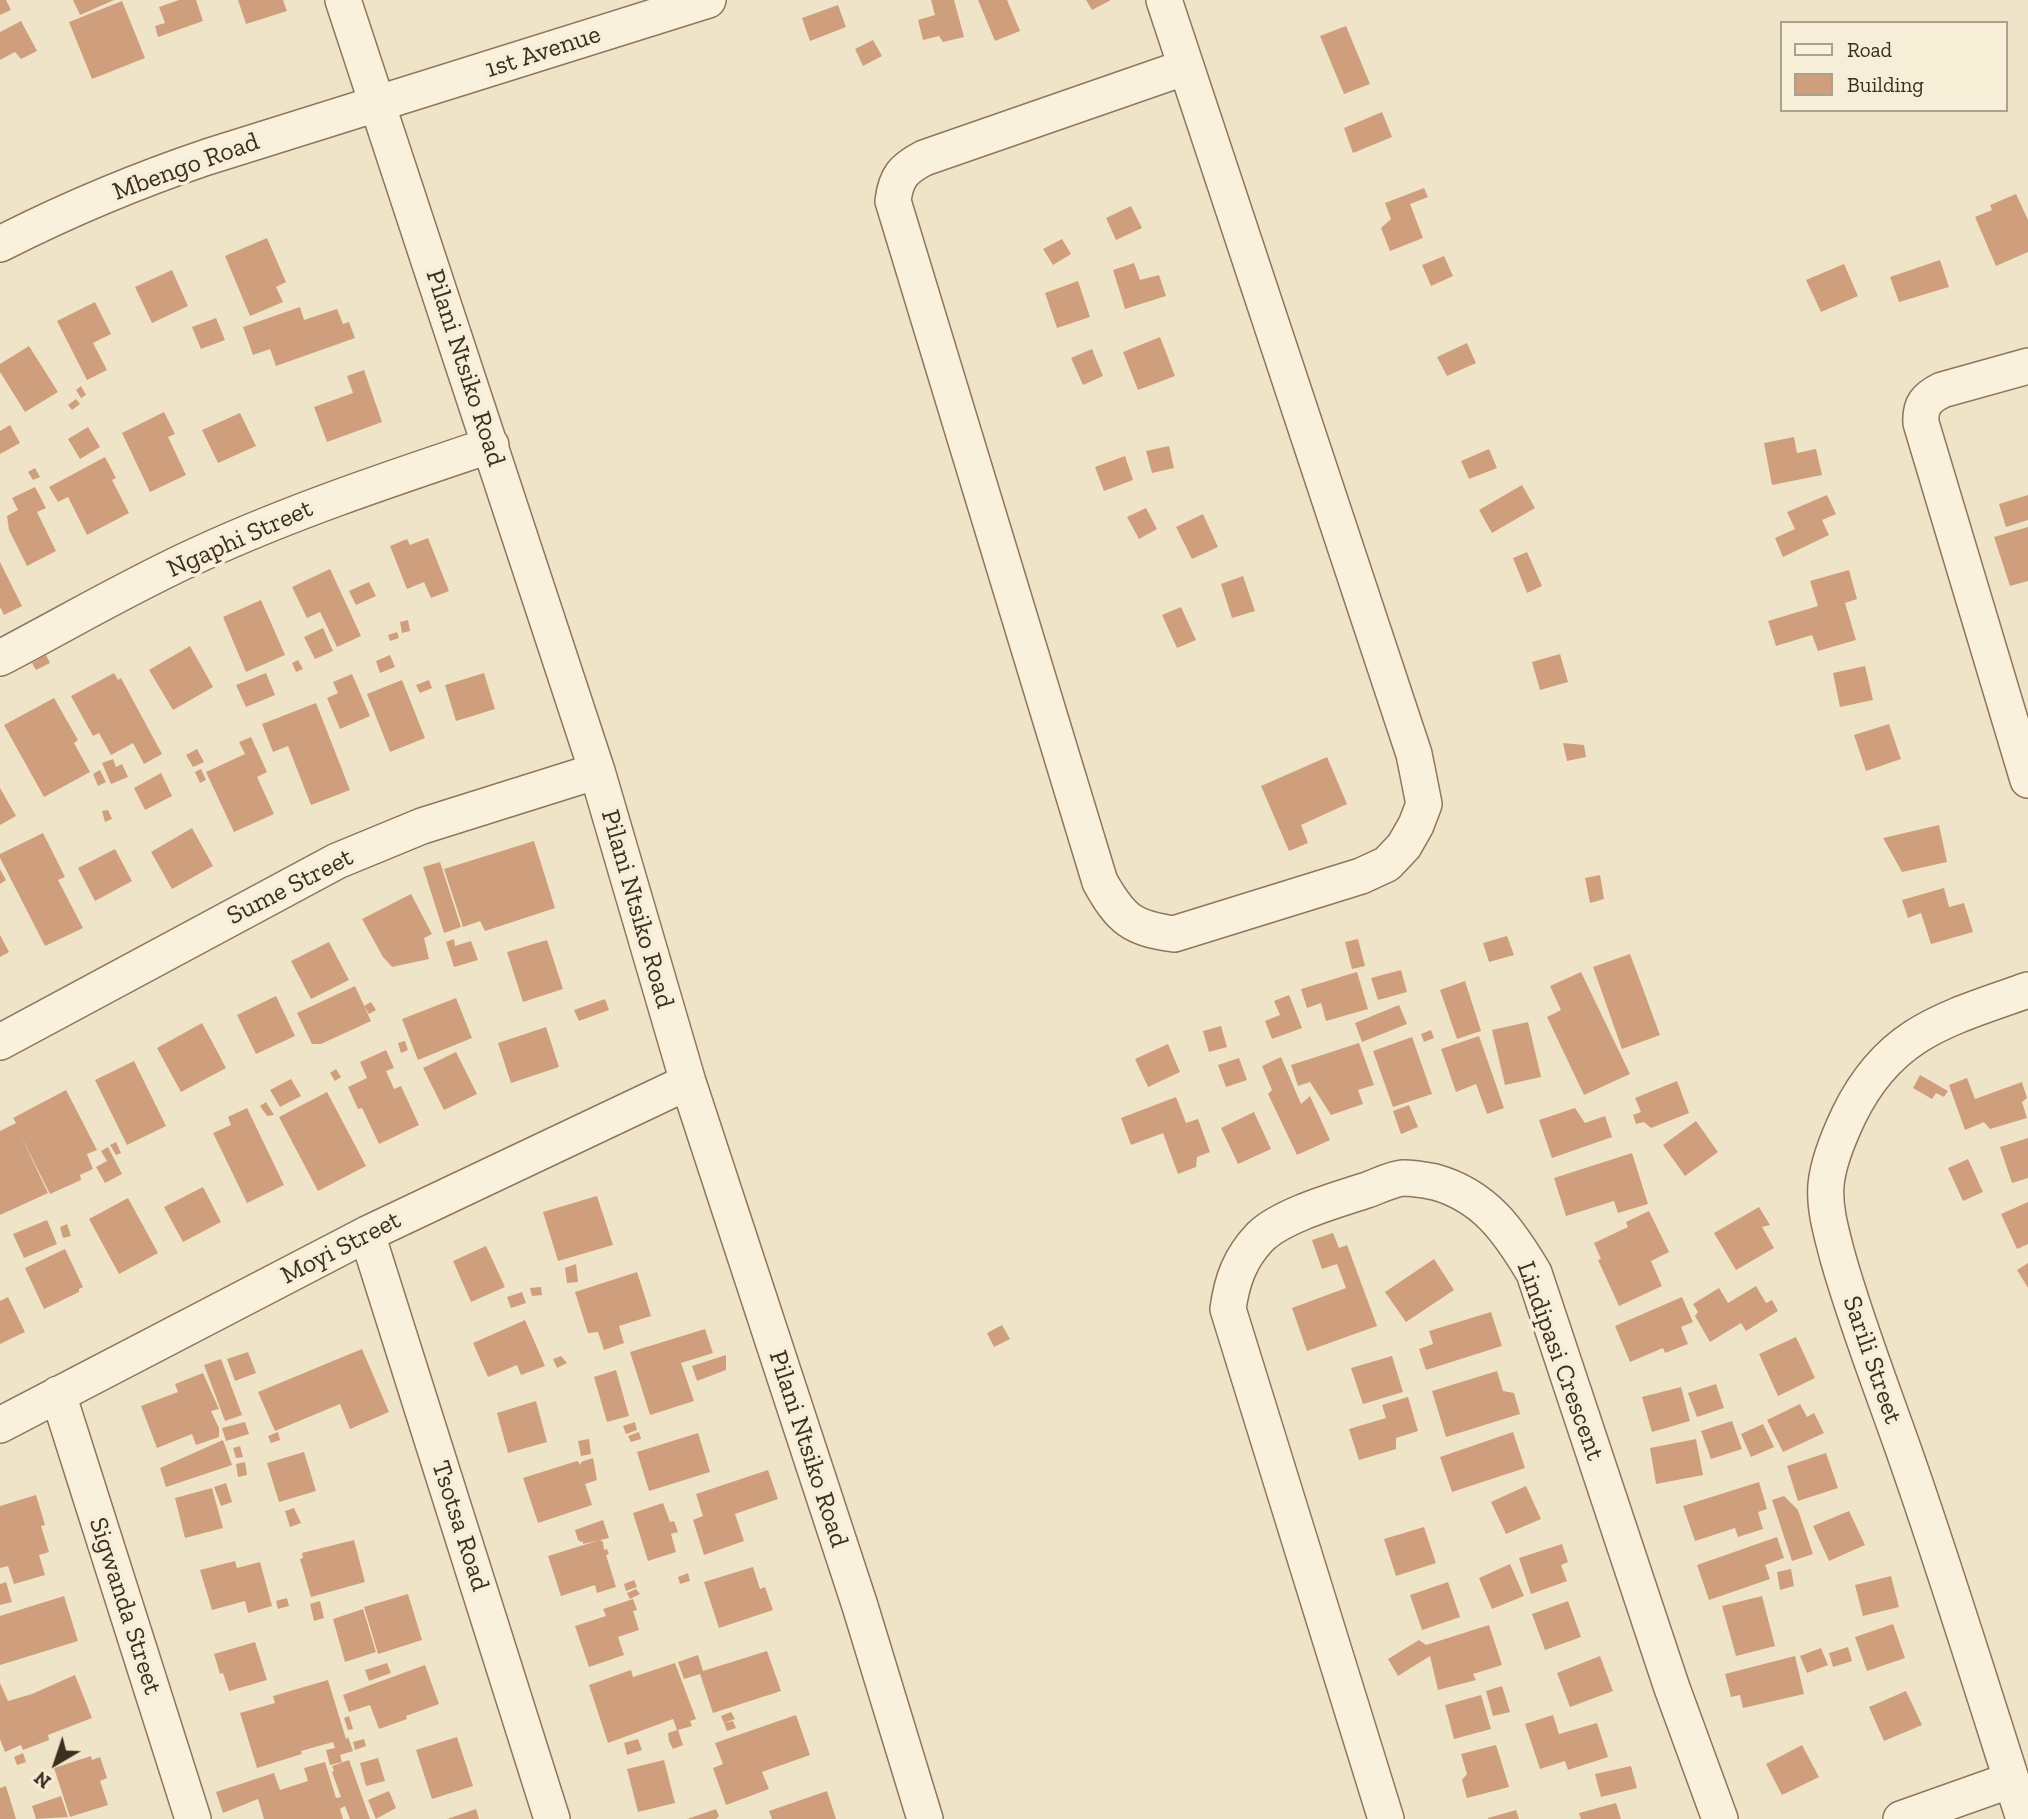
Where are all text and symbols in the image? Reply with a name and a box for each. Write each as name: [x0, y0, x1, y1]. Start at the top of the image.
street label: 1st Avenue: [481, 19, 605, 85]
legend: [1780, 21, 2007, 112]
text: Road: [1847, 37, 1892, 62]
text: Building: [1847, 72, 1924, 97]
street label: Mbengo Road: [109, 126, 263, 208]
street label: Pilani Ntsiko Road: [418, 266, 512, 470]
street label: Ngaphi Street: [162, 493, 318, 585]
street label: Pilani Ntsiko Road: [594, 806, 680, 1012]
street label: Sume Street: [222, 842, 358, 932]
street label: Moyi Street: [276, 1205, 406, 1291]
street label: Lindipasi Crescent: [1510, 1257, 1610, 1465]
street label: Sarili Street: [1836, 1292, 1908, 1428]
street label: Pilani Ntsiko Road: [761, 1347, 855, 1551]
street label: Tsotsa Road: [424, 1457, 496, 1595]
street label: Sigwanda Street: [82, 1514, 168, 1698]
north arrow: [21, 1728, 91, 1798]
text: N: [30, 1766, 55, 1793]

